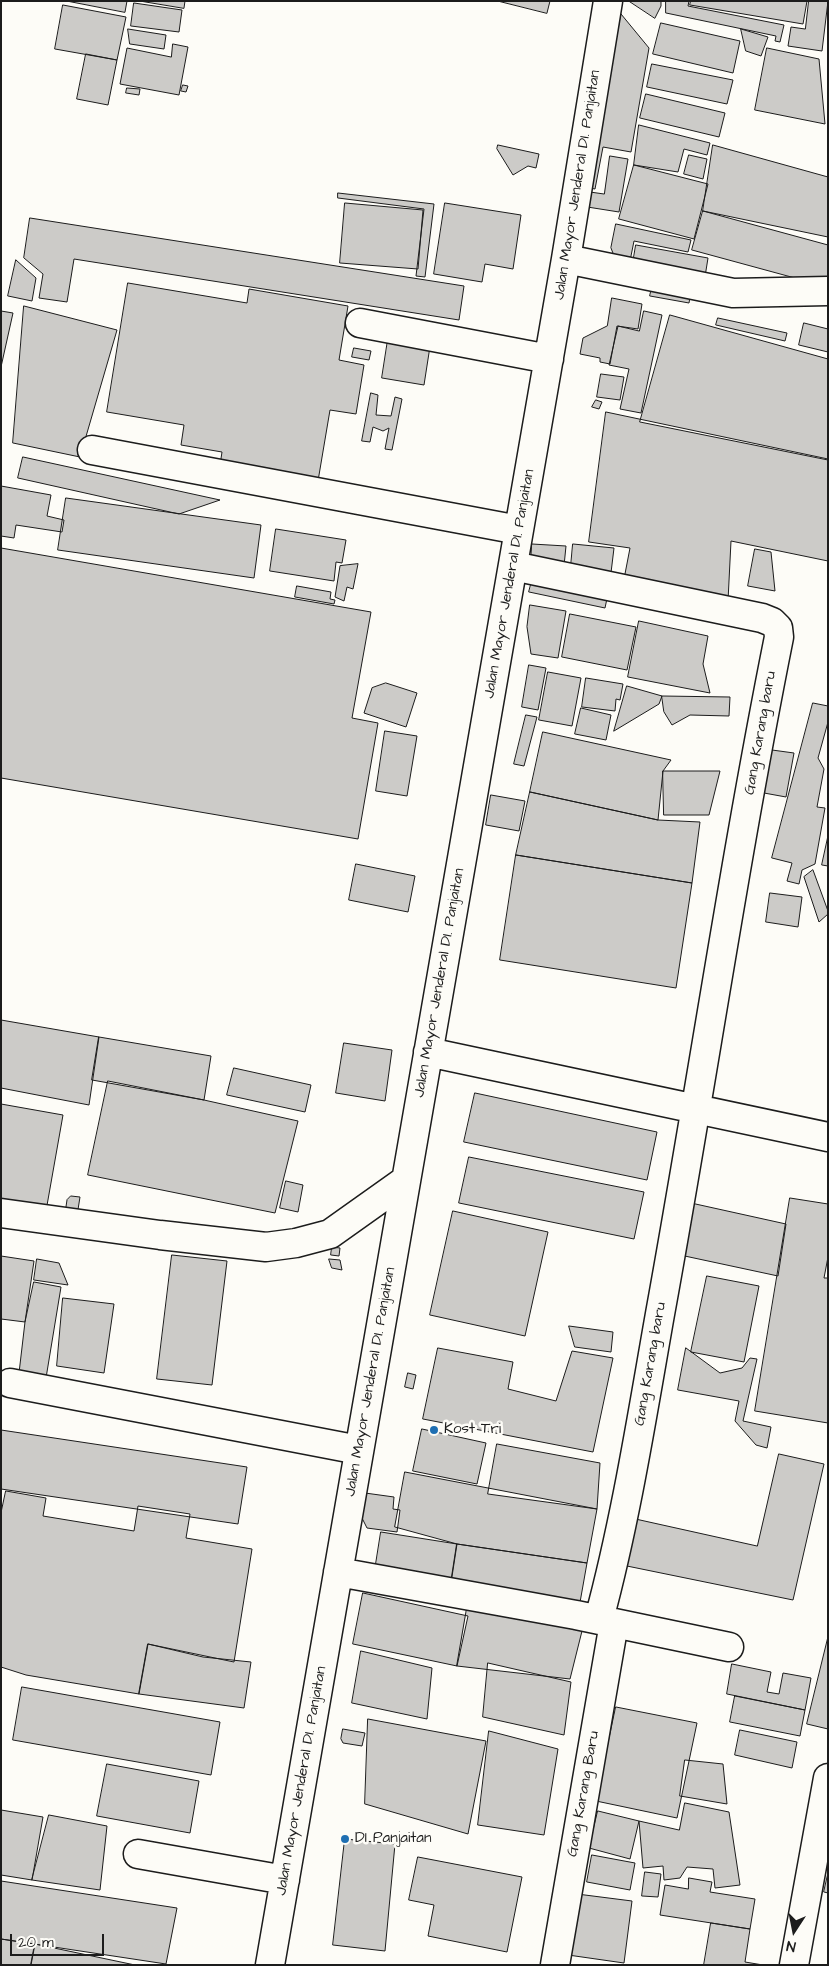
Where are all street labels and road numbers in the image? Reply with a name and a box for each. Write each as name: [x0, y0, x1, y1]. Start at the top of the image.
street label: Jalan Mayor Jenderal DI. Panjaitan: [551, 69, 605, 301]
street label: Jalan Mayor Jenderal DI. Panjaitan: [481, 468, 539, 700]
street label: Gang Karang baru: [741, 670, 781, 796]
street label: Jalan Mayor Jenderal DI. Panjaitan: [411, 867, 469, 1099]
street label: Jalan Mayor Jenderal DI. Panjaitan: [342, 1266, 400, 1498]
street label: Gang Karang baru: [631, 1301, 671, 1427]
street label: Jalan Mayor Jenderal DI. Panjaitan: [273, 1665, 331, 1897]
street label: Gang Karang Baru: [564, 1730, 604, 1858]

